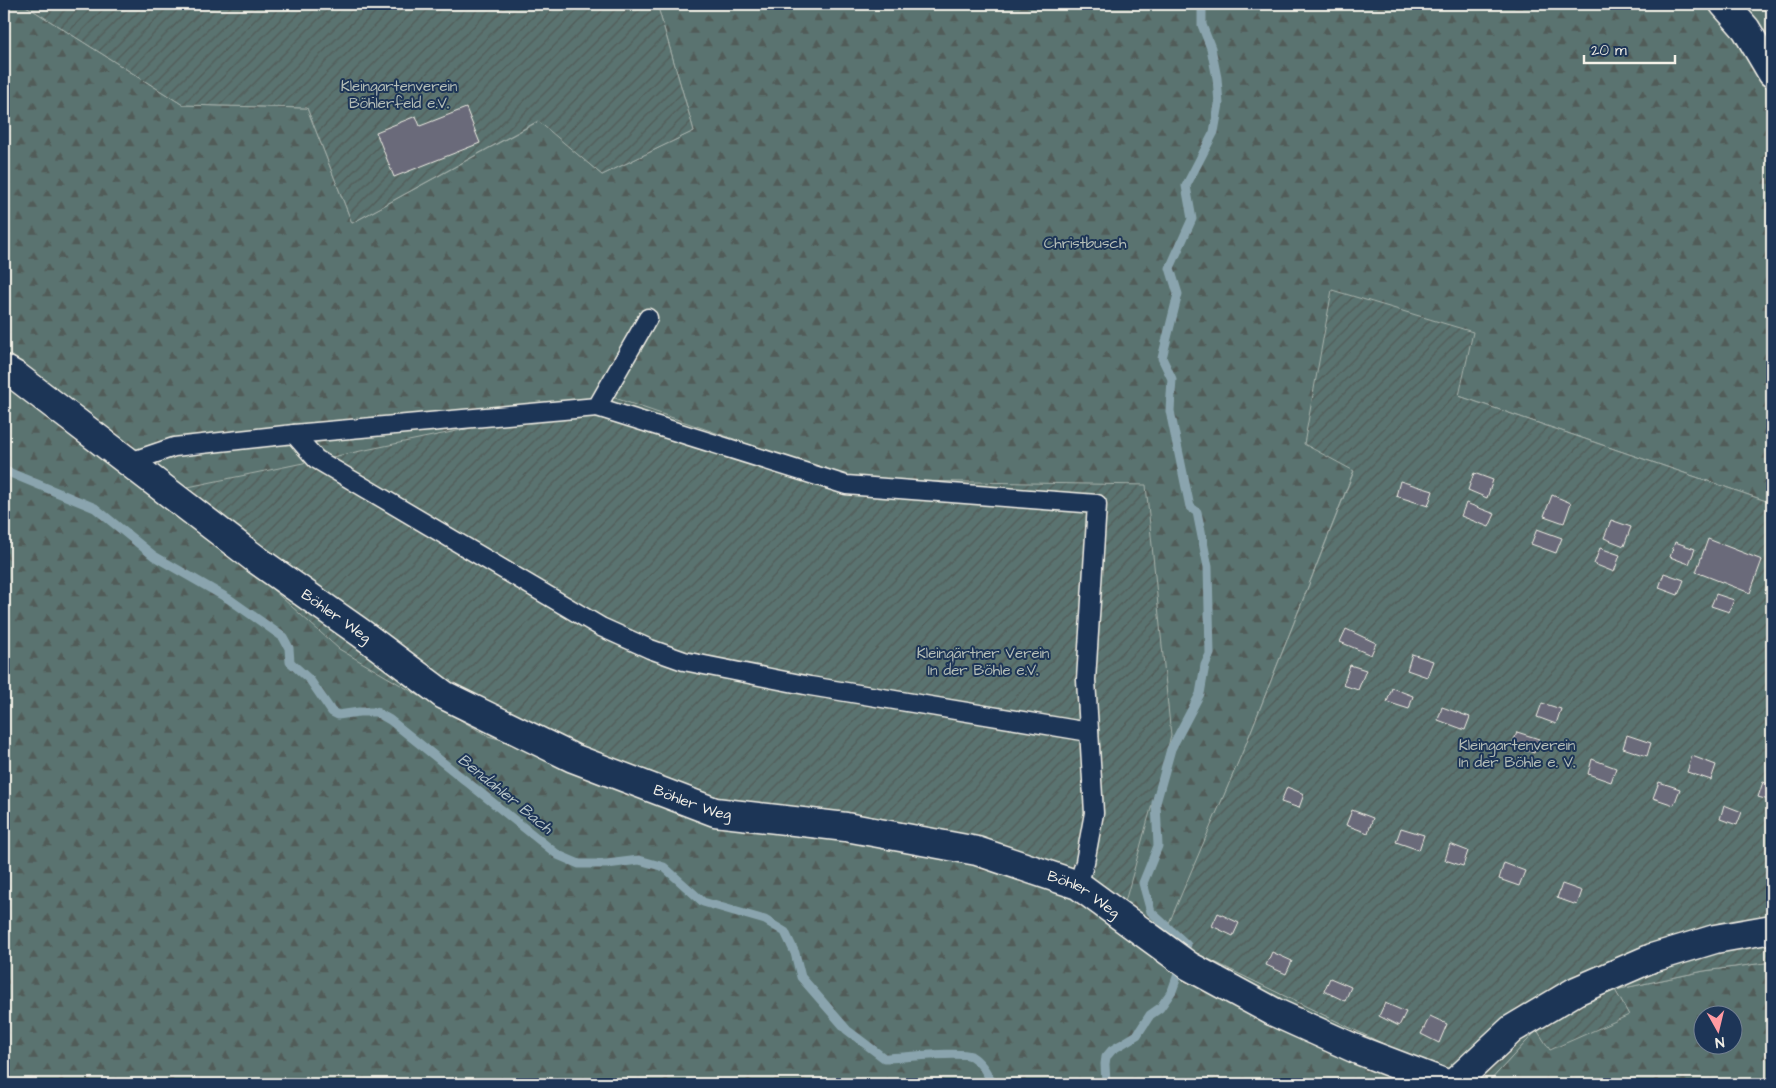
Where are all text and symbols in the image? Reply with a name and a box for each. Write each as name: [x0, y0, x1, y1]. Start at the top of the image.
scale bar: [1584, 32, 1675, 64]
text: 20 m: [1591, 40, 1627, 61]
park label: Kleingartenverein Böhlerfeld e.V.: [341, 76, 458, 114]
park label: Christbusch: [1044, 233, 1127, 254]
street label: Böhler Weg: [297, 584, 376, 649]
park label: Kleingärtner Verein In der Böhle e.V.: [917, 643, 1050, 681]
park label: Kleingartenverein In der Böhle e. V.: [1459, 735, 1576, 773]
water label: Bendahler Bach: [453, 749, 558, 840]
street label: Böhler Weg: [650, 780, 733, 826]
street label: Böhler Weg: [1045, 865, 1124, 924]
north arrow: [1694, 1006, 1744, 1056]
text: N: [1714, 1031, 1725, 1052]

